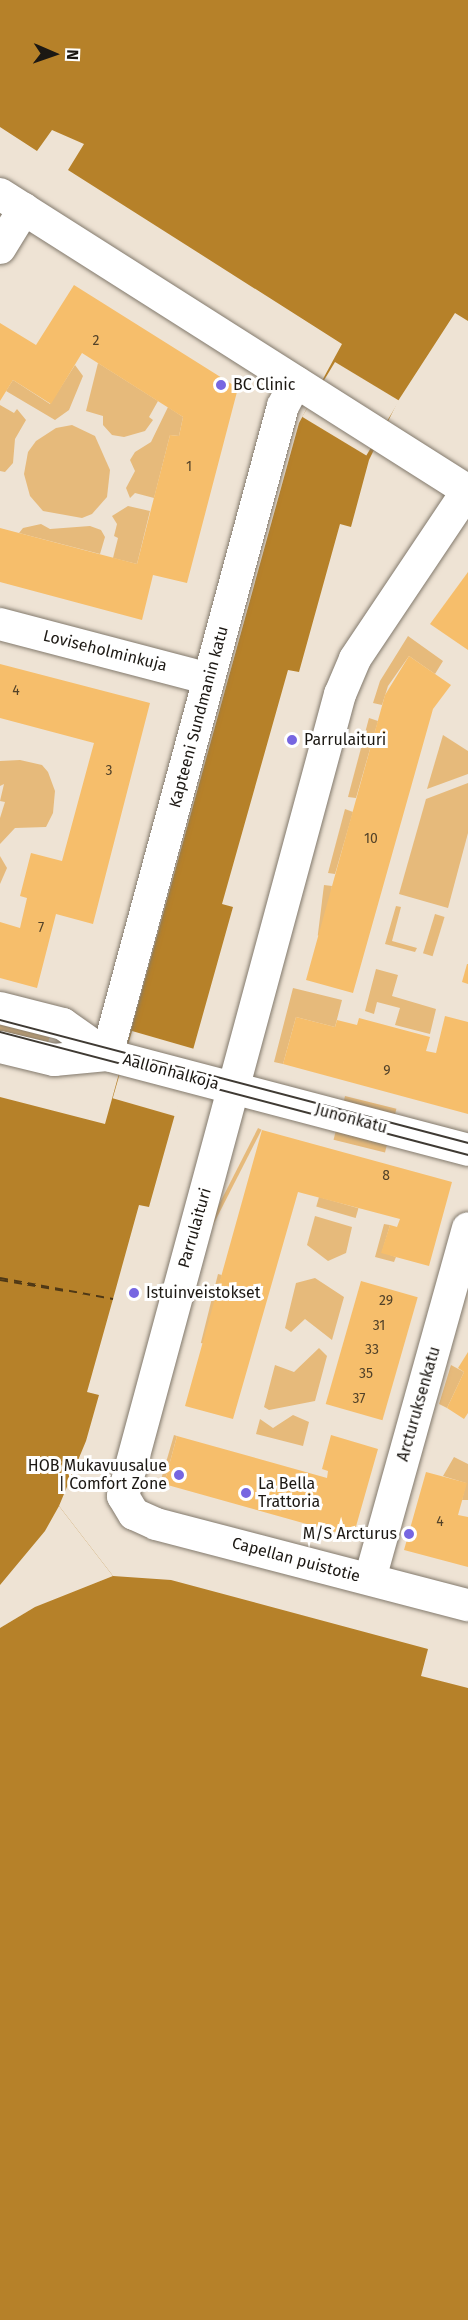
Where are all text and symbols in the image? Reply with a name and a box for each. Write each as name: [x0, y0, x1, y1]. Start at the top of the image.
north arrow: [24, 24, 84, 84]
text: N: [63, 49, 82, 60]
house number: 2: [93, 333, 99, 349]
place label: BC Clinic: [233, 375, 295, 395]
marker: BC Clinic: [214, 378, 228, 392]
house number: 1: [186, 459, 192, 475]
street label: Kapteeni Sundmanin katu: [165, 624, 233, 810]
street label: Loviseholminkuja: [41, 626, 169, 676]
house number: 4: [12, 683, 20, 699]
place label: Parrulaituri: [304, 730, 386, 750]
marker: Parrulaituri: [285, 733, 299, 747]
house number: 3: [106, 763, 112, 779]
house number: 10: [364, 831, 378, 847]
house number: 7: [38, 920, 44, 936]
street label: Aallonhalkoja: [121, 1050, 221, 1094]
house number: 9: [383, 1063, 391, 1079]
street label: Junonkatu: [313, 1100, 389, 1138]
house number: 8: [382, 1168, 390, 1184]
street label: Parrulaituri: [174, 1186, 216, 1270]
place label: Istuinveistokset: [146, 1283, 261, 1303]
marker: Istuinveistokset: [127, 1286, 141, 1300]
house number: 29: [379, 1293, 393, 1309]
house number: 31: [373, 1318, 385, 1334]
house number: 33: [365, 1342, 379, 1358]
street label: Arcturuksenkatu: [393, 1344, 445, 1464]
house number: 35: [359, 1366, 373, 1382]
house number: 37: [352, 1391, 366, 1407]
place label: HOB Mukavuusalue | Comfort Zone: [28, 1456, 167, 1494]
marker: HOB Mukavuusalue | Comfort Zone: [172, 1468, 186, 1482]
place label: La Bella Trattoria: [258, 1474, 320, 1512]
marker: La Bella Trattoria: [239, 1486, 253, 1500]
house number: 4: [436, 1514, 444, 1530]
place label: M/S Arcturus: [303, 1524, 397, 1544]
marker: M/S Arcturus: [402, 1527, 416, 1541]
street label: Capellan puistotie: [230, 1534, 362, 1586]

